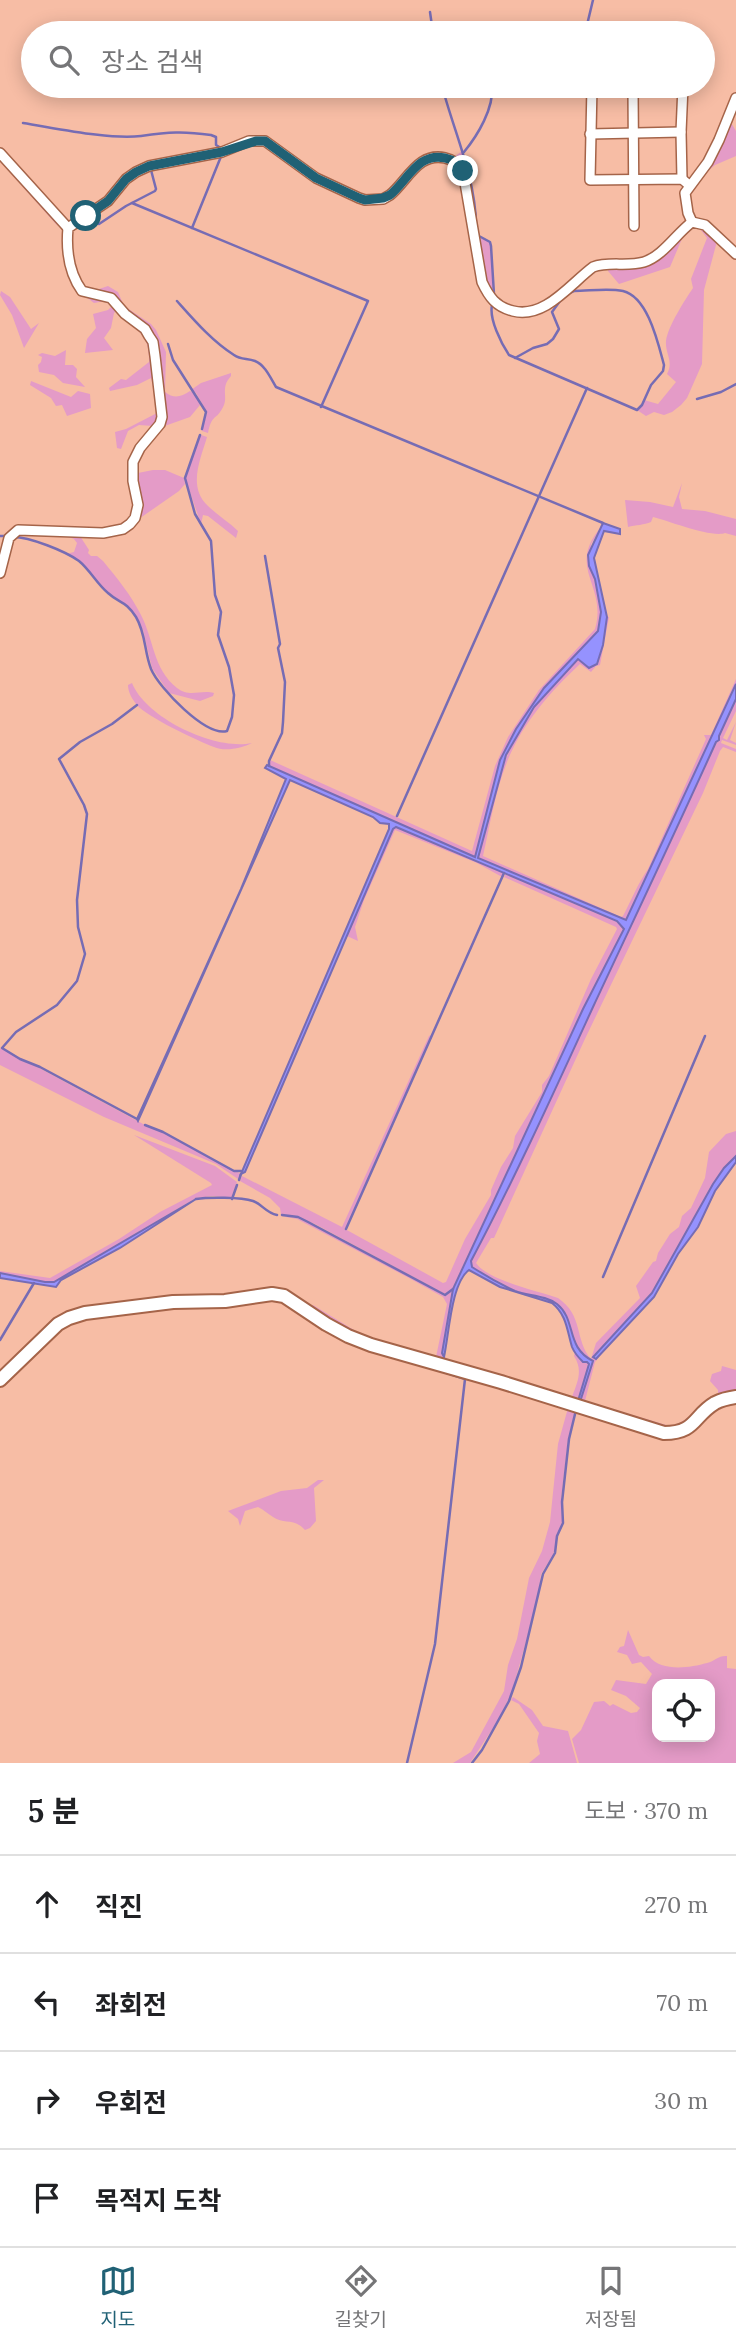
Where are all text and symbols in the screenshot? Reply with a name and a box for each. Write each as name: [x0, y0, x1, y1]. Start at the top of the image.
search box: [21, 21, 715, 98]
icon: search: [45, 41, 83, 79]
text: 장소 검색: [101, 45, 204, 78]
route end: [447, 155, 478, 186]
route start: [70, 200, 101, 231]
map controls: [652, 1679, 715, 1742]
button: locate: [652, 1679, 715, 1742]
text: 5 분: [28, 1792, 80, 1830]
text: 도보 · 370 m: [584, 1796, 708, 1825]
icon: ahead: [28, 1885, 66, 1923]
text: 직진: [95, 1890, 143, 1923]
text: 270 m: [644, 1890, 708, 1919]
icon: left: [28, 1983, 66, 2021]
text: 좌회전: [95, 1988, 167, 2021]
text: 70 m: [657, 1988, 708, 2017]
icon: right: [28, 2081, 66, 2119]
text: 우회전: [95, 2086, 167, 2119]
text: 30 m: [654, 2086, 708, 2115]
icon: arrive: [28, 2179, 66, 2217]
text: 목적지 도착: [95, 2184, 221, 2217]
tab: 지도: [99, 2262, 137, 2331]
tab: 길찾기: [335, 2262, 387, 2331]
tab: 저장됨: [585, 2262, 637, 2331]

